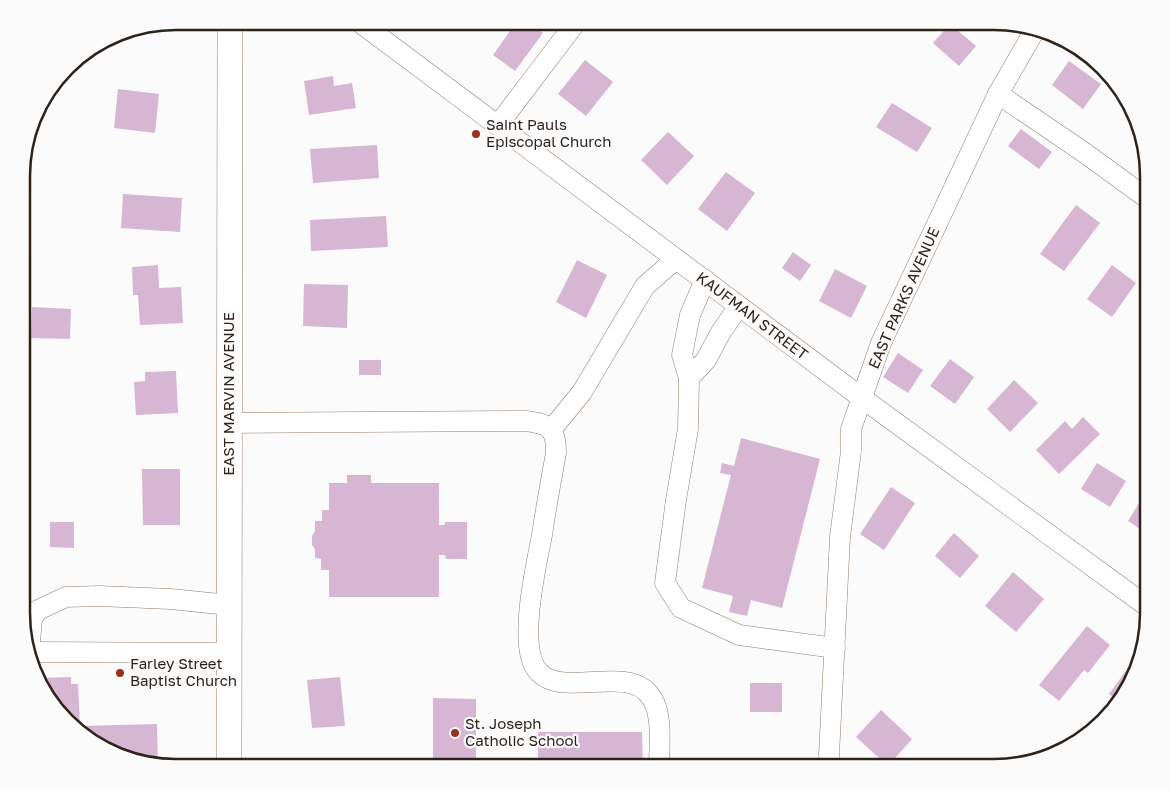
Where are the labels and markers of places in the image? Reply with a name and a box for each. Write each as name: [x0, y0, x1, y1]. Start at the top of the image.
place label: Saint Pauls Episcopal Church: [486, 115, 611, 150]
marker: Saint Pauls Episcopal Church: [470, 128, 482, 140]
place label: Farley Street Baptist Church: [130, 654, 237, 689]
marker: Farley Street Baptist Church: [114, 667, 126, 679]
place label: St. Joseph Catholic School: [465, 714, 578, 749]
marker: St. Joseph Catholic School: [449, 727, 461, 739]

